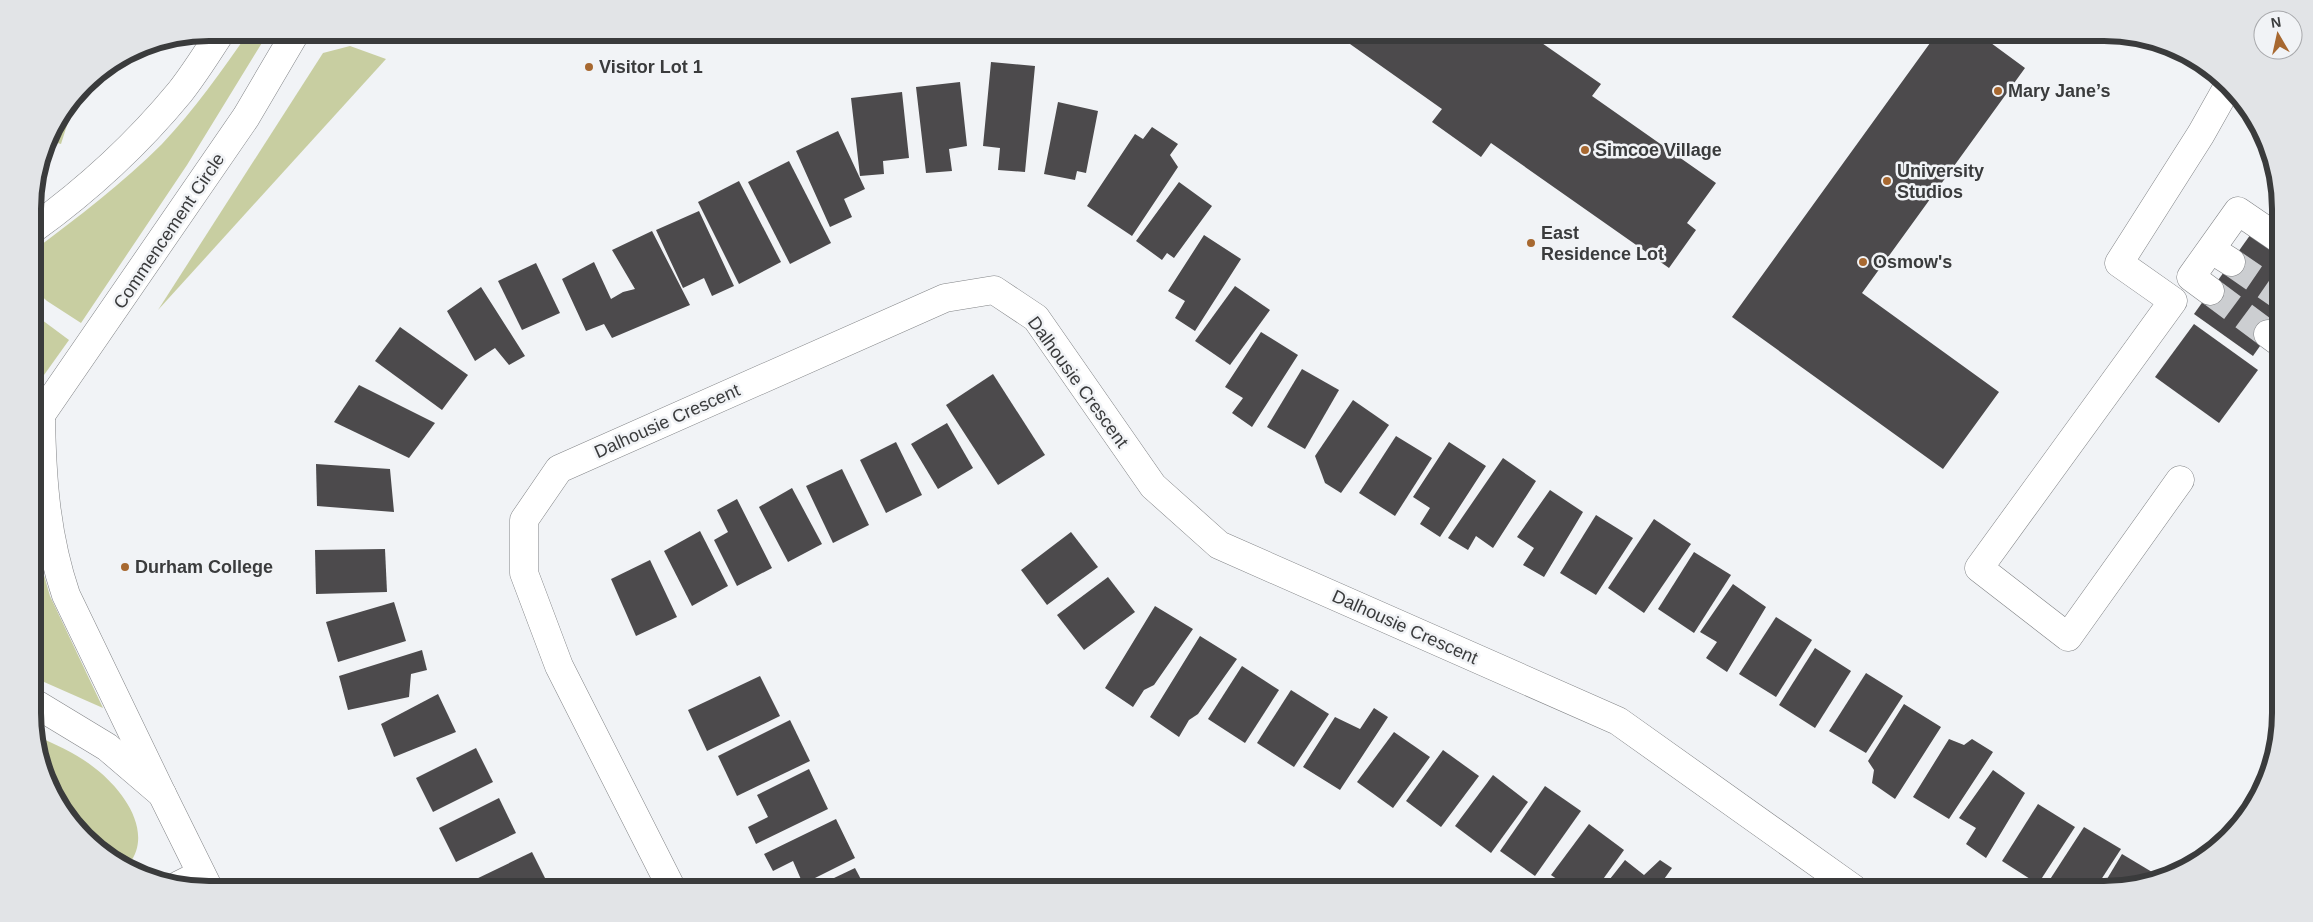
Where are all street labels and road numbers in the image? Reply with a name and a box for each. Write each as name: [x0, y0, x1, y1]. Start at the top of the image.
street label: Commencement Circle: [110, 150, 228, 312]
street label: Dalhousie Crescent: [1024, 313, 1132, 451]
street label: Dalhousie Crescent: [591, 380, 743, 462]
street label: Dalhousie Crescent: [1329, 586, 1481, 668]

